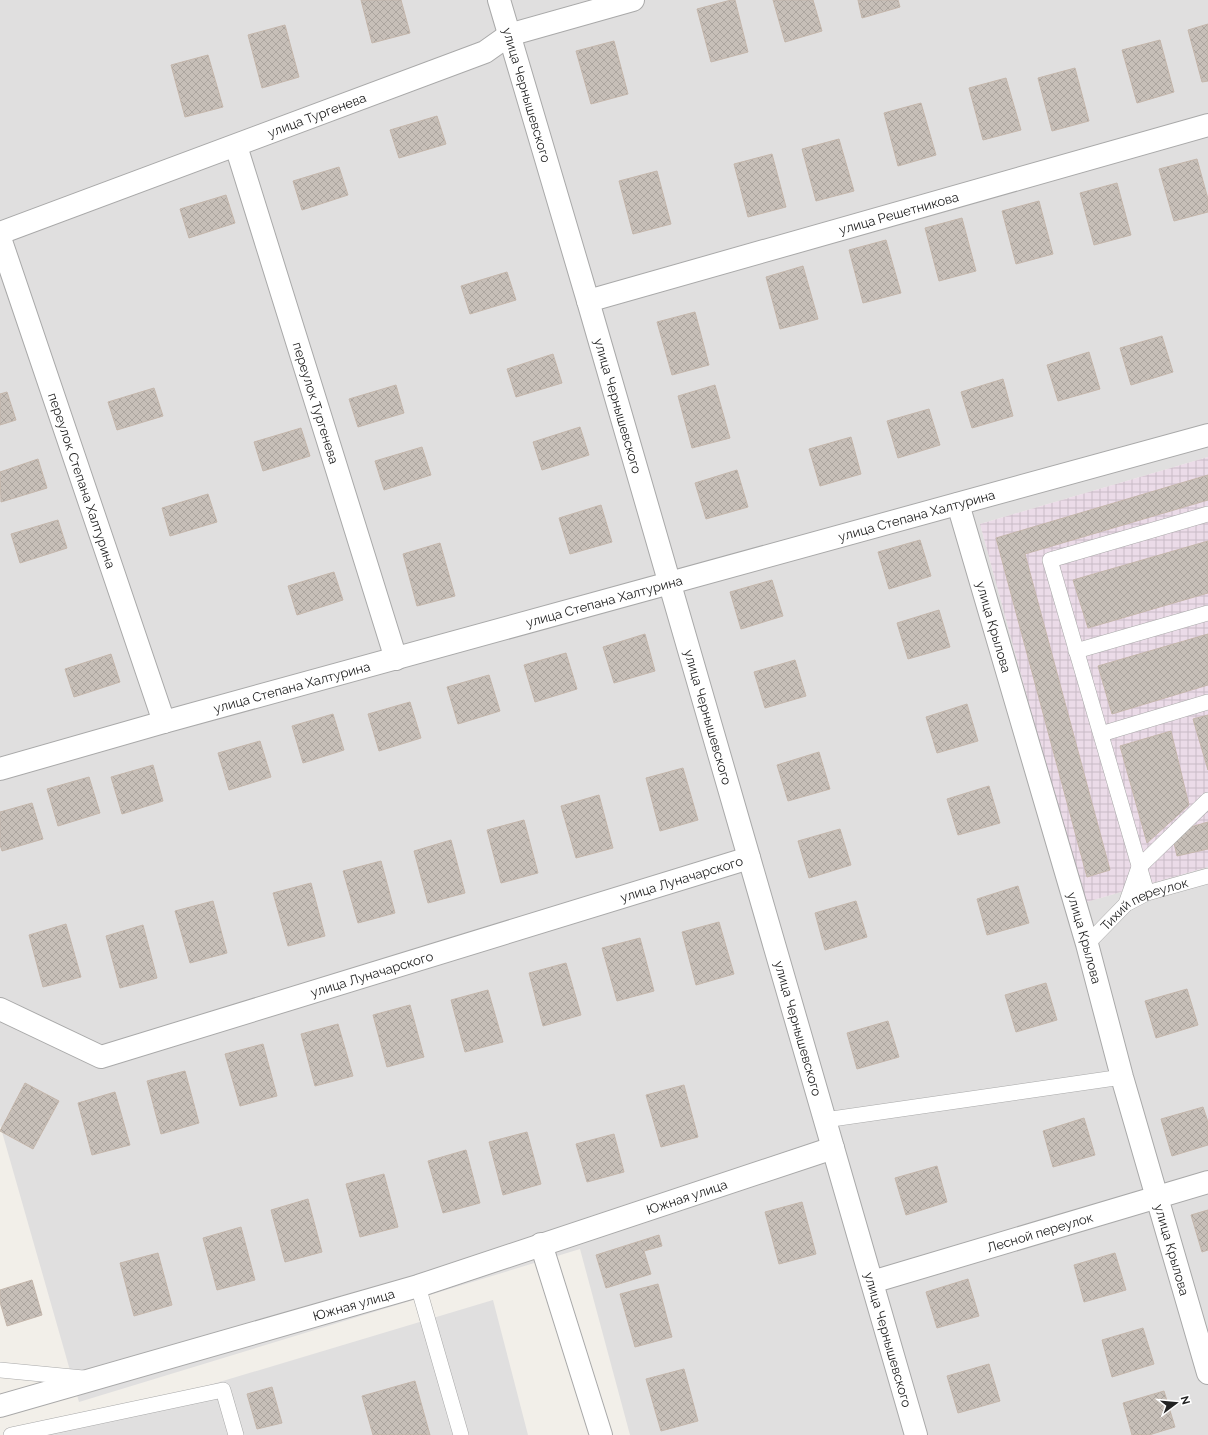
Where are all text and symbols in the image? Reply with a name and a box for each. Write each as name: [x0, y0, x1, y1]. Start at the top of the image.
street label: улица Чернышевского: [500, 26, 554, 165]
street label: улица Тургенева: [266, 90, 368, 140]
street label: улица Решетникова: [837, 189, 960, 237]
street label: улица Чернышевского: [591, 337, 645, 475]
street label: переулок Тургенева: [290, 340, 342, 466]
street label: переулок Степана Халтурина: [45, 391, 118, 570]
street label: улица Степана Халтурина: [837, 487, 997, 544]
street label: улица Степана Халтурина: [524, 573, 684, 630]
street label: улица Крылова: [973, 580, 1014, 674]
street label: улица Чернышевского: [681, 648, 735, 787]
street label: улица Степана Халтурина: [212, 659, 372, 716]
street label: улица Луначарского: [618, 853, 745, 905]
street label: Тихий переулок: [1098, 875, 1190, 934]
street label: улица Крылова: [1064, 890, 1104, 985]
street label: улица Луначарского: [309, 948, 435, 1000]
street label: улица Чернышевского: [771, 959, 825, 1098]
street label: Южная улица: [644, 1177, 729, 1218]
street label: улица Крылова: [1151, 1202, 1192, 1297]
street label: Лесной переулок: [985, 1210, 1095, 1255]
street label: улица Чернышевского: [861, 1270, 915, 1409]
street label: Южная улица: [311, 1286, 396, 1324]
north arrow: [1156, 1383, 1196, 1423]
text: N: [1178, 1395, 1193, 1406]

